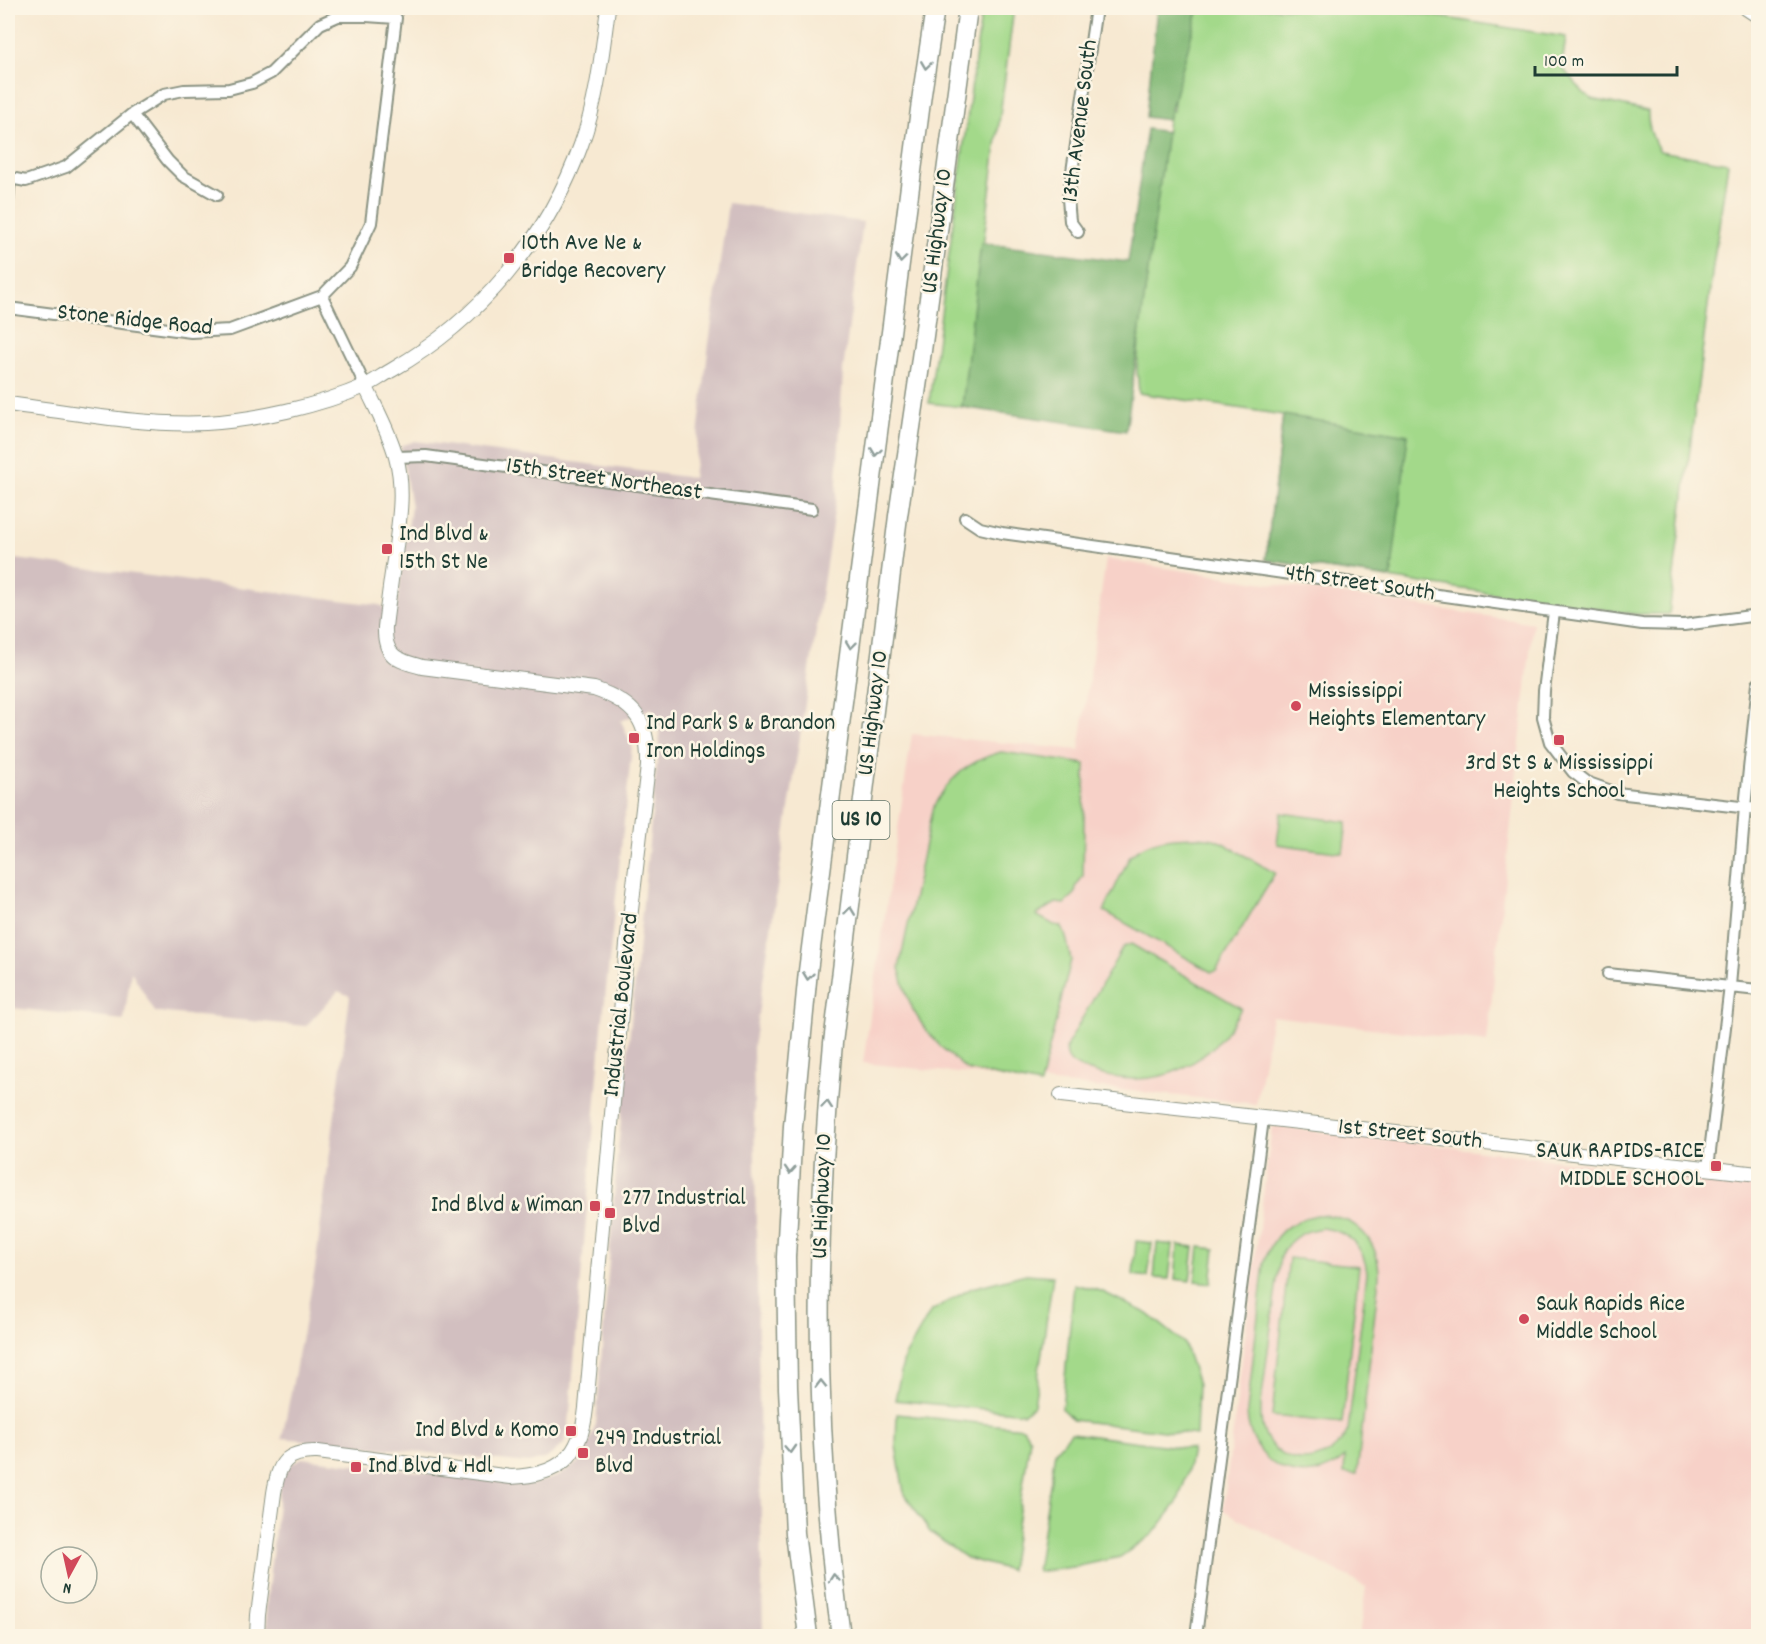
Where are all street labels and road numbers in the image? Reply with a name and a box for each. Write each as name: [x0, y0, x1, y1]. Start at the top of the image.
street label: 13th Avenue South: [1054, 38, 1108, 204]
street label: US Highway 10: [913, 166, 963, 296]
street label: Stone Ridge Road: [56, 296, 214, 346]
street label: 15th Street Northeast: [504, 449, 704, 511]
street label: 4th Street South: [1283, 557, 1437, 611]
street label: US Highway 10: [849, 648, 899, 778]
road number: US 10: [832, 801, 890, 839]
street label: Industrial Boulevard: [595, 911, 649, 1099]
street label: 1st Street South: [1336, 1111, 1484, 1159]
street label: US Highway 10: [804, 1132, 842, 1260]

